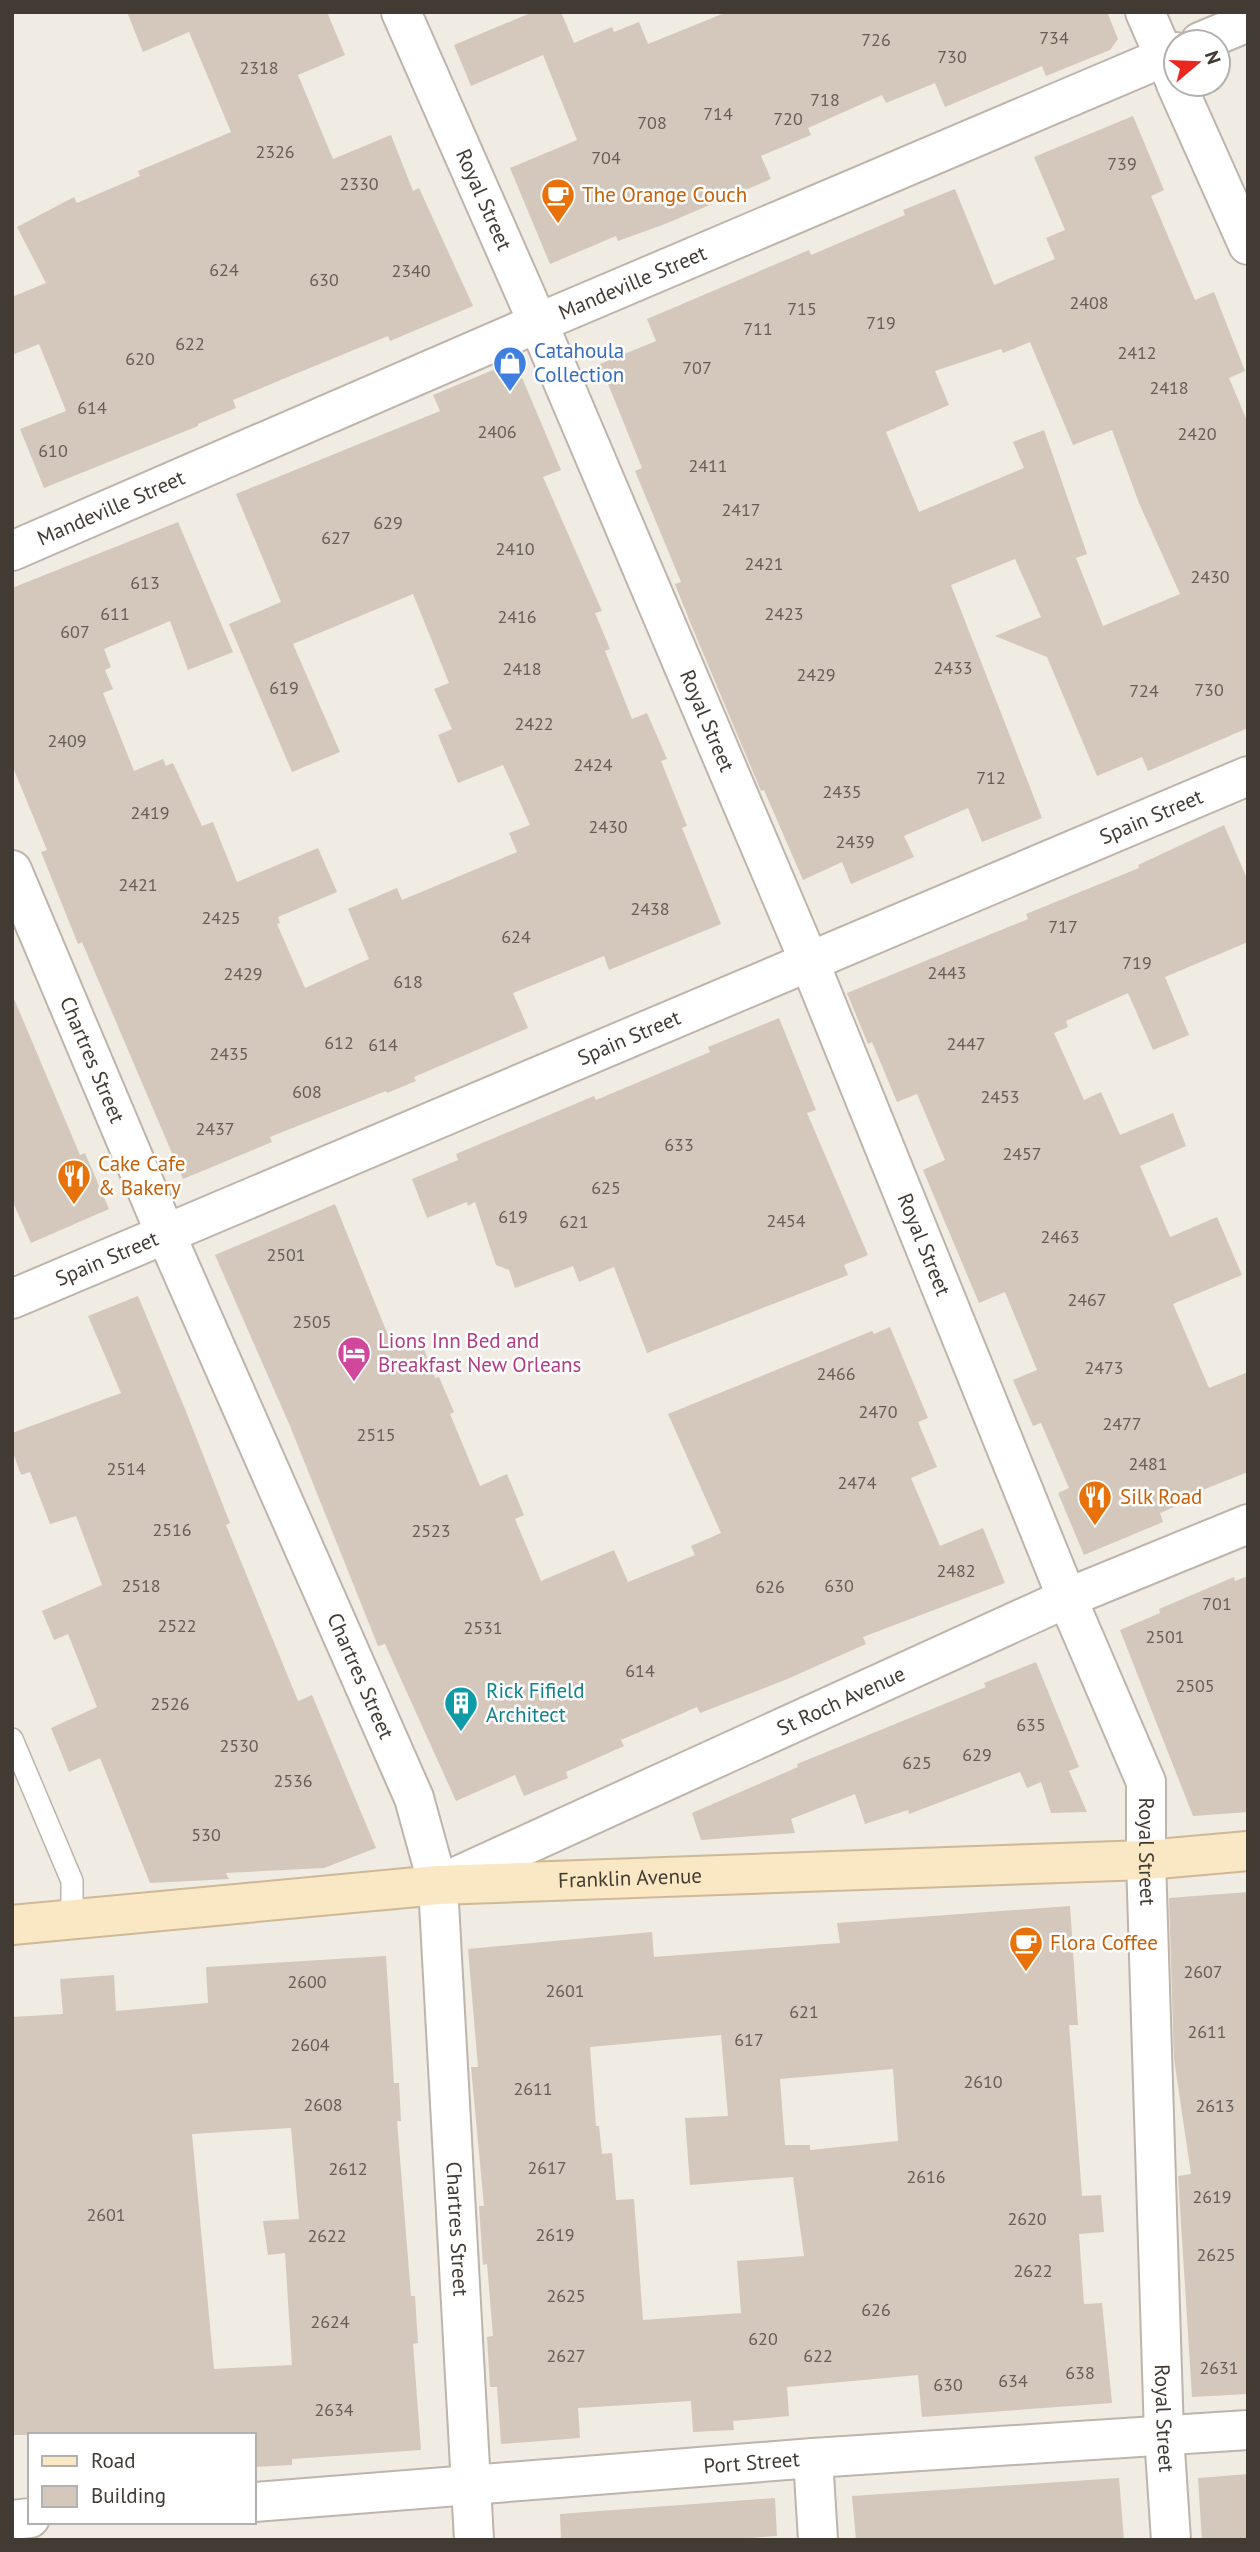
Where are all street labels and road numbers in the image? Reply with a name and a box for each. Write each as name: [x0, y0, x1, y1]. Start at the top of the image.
street label: Royal Street: [450, 144, 518, 254]
street label: Mandeville Street: [554, 239, 710, 326]
street label: Mandeville Street: [33, 464, 189, 551]
street label: Royal Street: [674, 666, 741, 776]
street label: Spain Street: [1095, 783, 1207, 850]
street label: Chartres Street: [54, 992, 131, 1127]
street label: Spain Street: [573, 1004, 684, 1071]
street label: Royal Street: [892, 1189, 957, 1300]
street label: Spain Street: [51, 1225, 162, 1292]
street label: Chartres Street: [321, 1609, 400, 1743]
street label: St Roch Avenue: [772, 1660, 909, 1742]
street label: Royal Street: [1133, 1797, 1161, 1906]
street label: Franklin Avenue: [558, 1862, 702, 1894]
street label: Chartres Street: [440, 2161, 475, 2297]
street label: Royal Street: [1149, 2364, 1180, 2473]
street label: Port Street: [702, 2445, 801, 2480]

